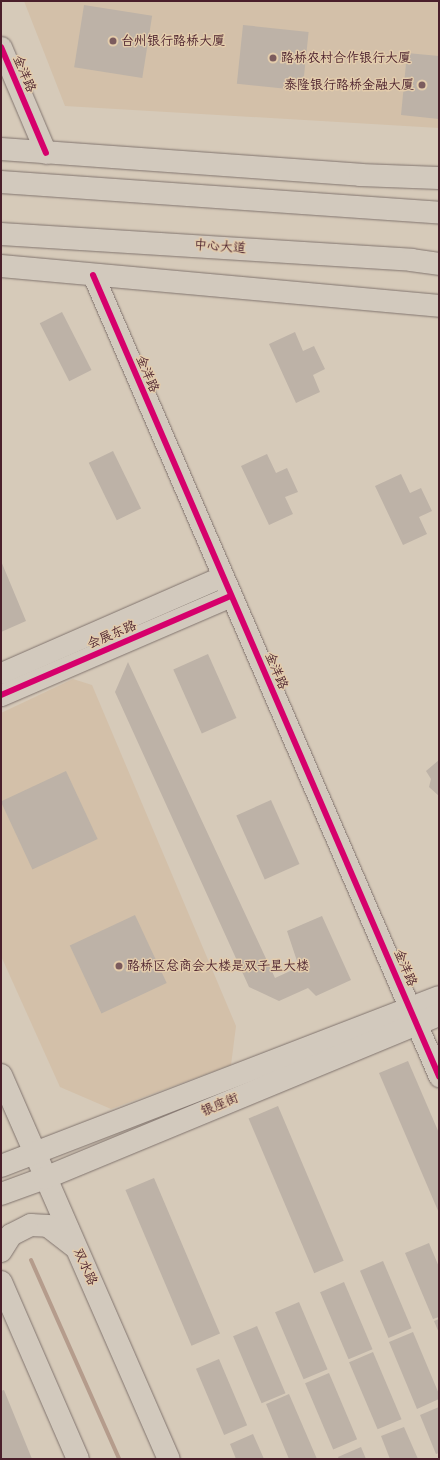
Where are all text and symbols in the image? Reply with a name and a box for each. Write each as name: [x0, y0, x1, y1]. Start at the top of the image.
place label: 台州银行路桥大厦: [121, 33, 225, 49]
marker: 台州银行路桥大厦: [108, 36, 118, 46]
place label: 路桥农村合作银行大厦: [281, 50, 411, 66]
street label: 金洋路: [9, 53, 39, 95]
marker: 路桥农村合作银行大厦: [268, 53, 278, 63]
place label: 泰隆银行路桥金融大厦: [284, 77, 414, 93]
marker: 泰隆银行路桥金融大厦: [417, 80, 427, 90]
street label: 中心大道: [194, 237, 246, 257]
street label: 金洋路: [132, 353, 162, 395]
street label: 会展东路: [85, 618, 139, 652]
street label: 金洋路: [261, 650, 291, 692]
street label: 金洋路: [390, 947, 420, 989]
place label: 路桥区总商会大楼是双子星大楼: [127, 958, 309, 974]
marker: 路桥区总商会大楼是双子星大楼: [114, 961, 124, 971]
street label: 银座街: [199, 1090, 241, 1120]
street label: 双水路: [70, 1246, 100, 1288]

